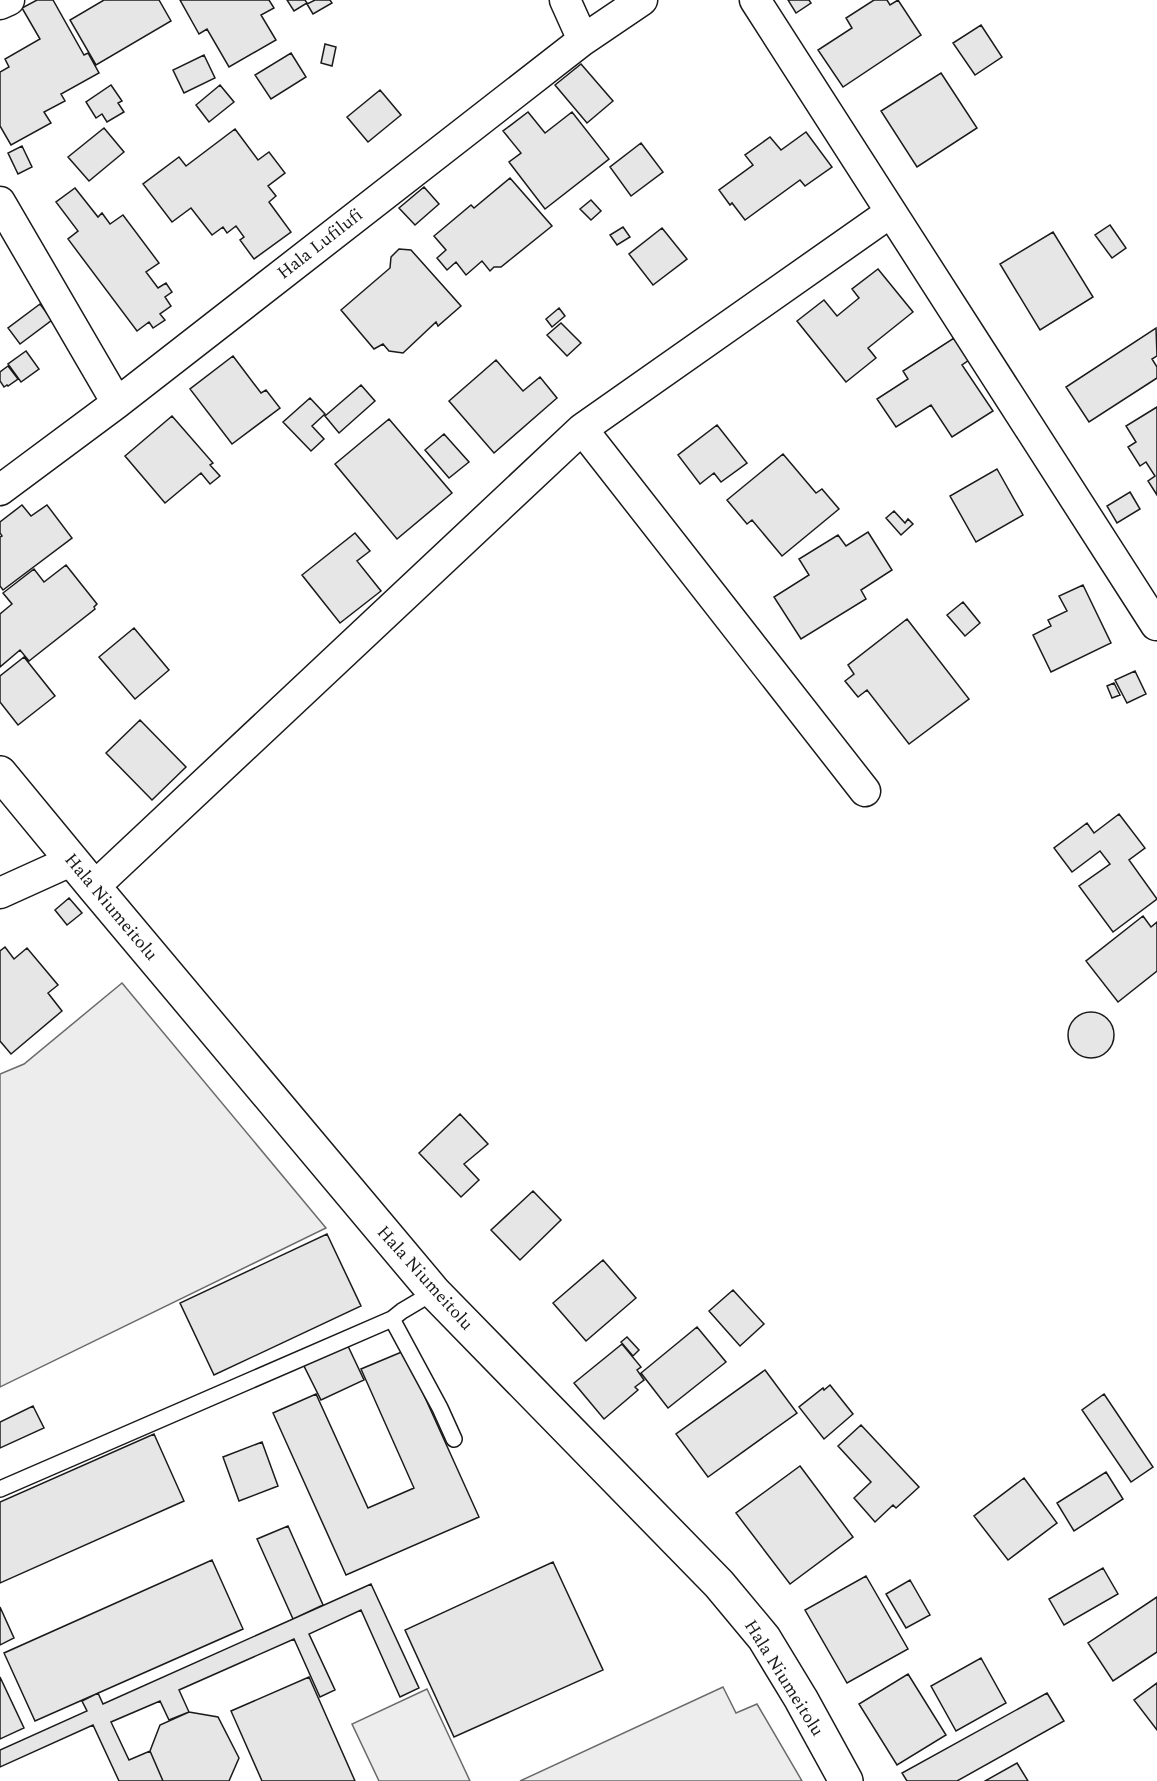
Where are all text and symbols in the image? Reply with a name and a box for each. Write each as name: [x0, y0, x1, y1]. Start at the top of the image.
street label: Hala Lufilufi: [271, 202, 369, 286]
street label: Hala Niumeitolu: [58, 847, 164, 967]
street label: Hala Niumeitolu: [370, 1219, 480, 1337]
street label: Hala Niumeitolu: [737, 1614, 831, 1742]

